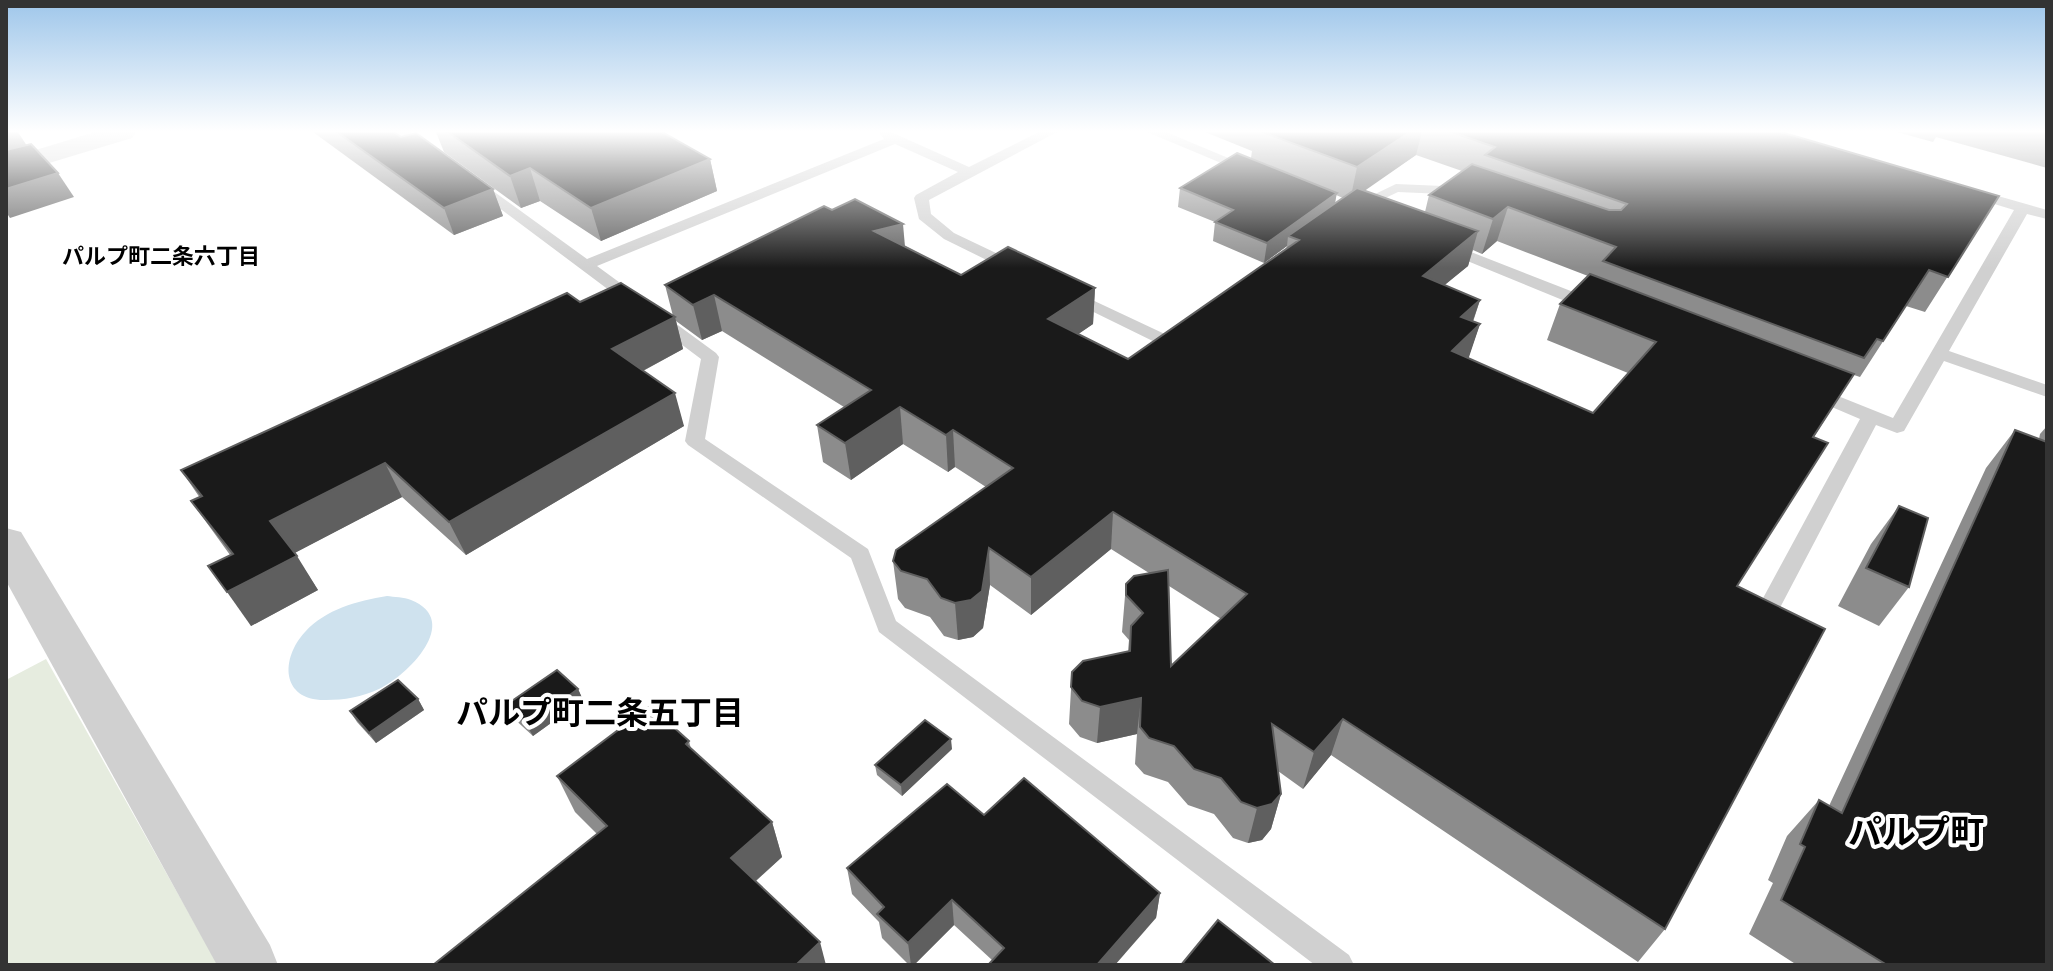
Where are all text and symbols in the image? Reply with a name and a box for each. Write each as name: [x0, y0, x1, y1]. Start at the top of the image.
district label: パルプ町二条六丁目: [62, 243, 260, 270]
district label: パルプ町二条五丁目: [456, 693, 744, 732]
district label: パルプ町: [1848, 811, 1984, 853]

